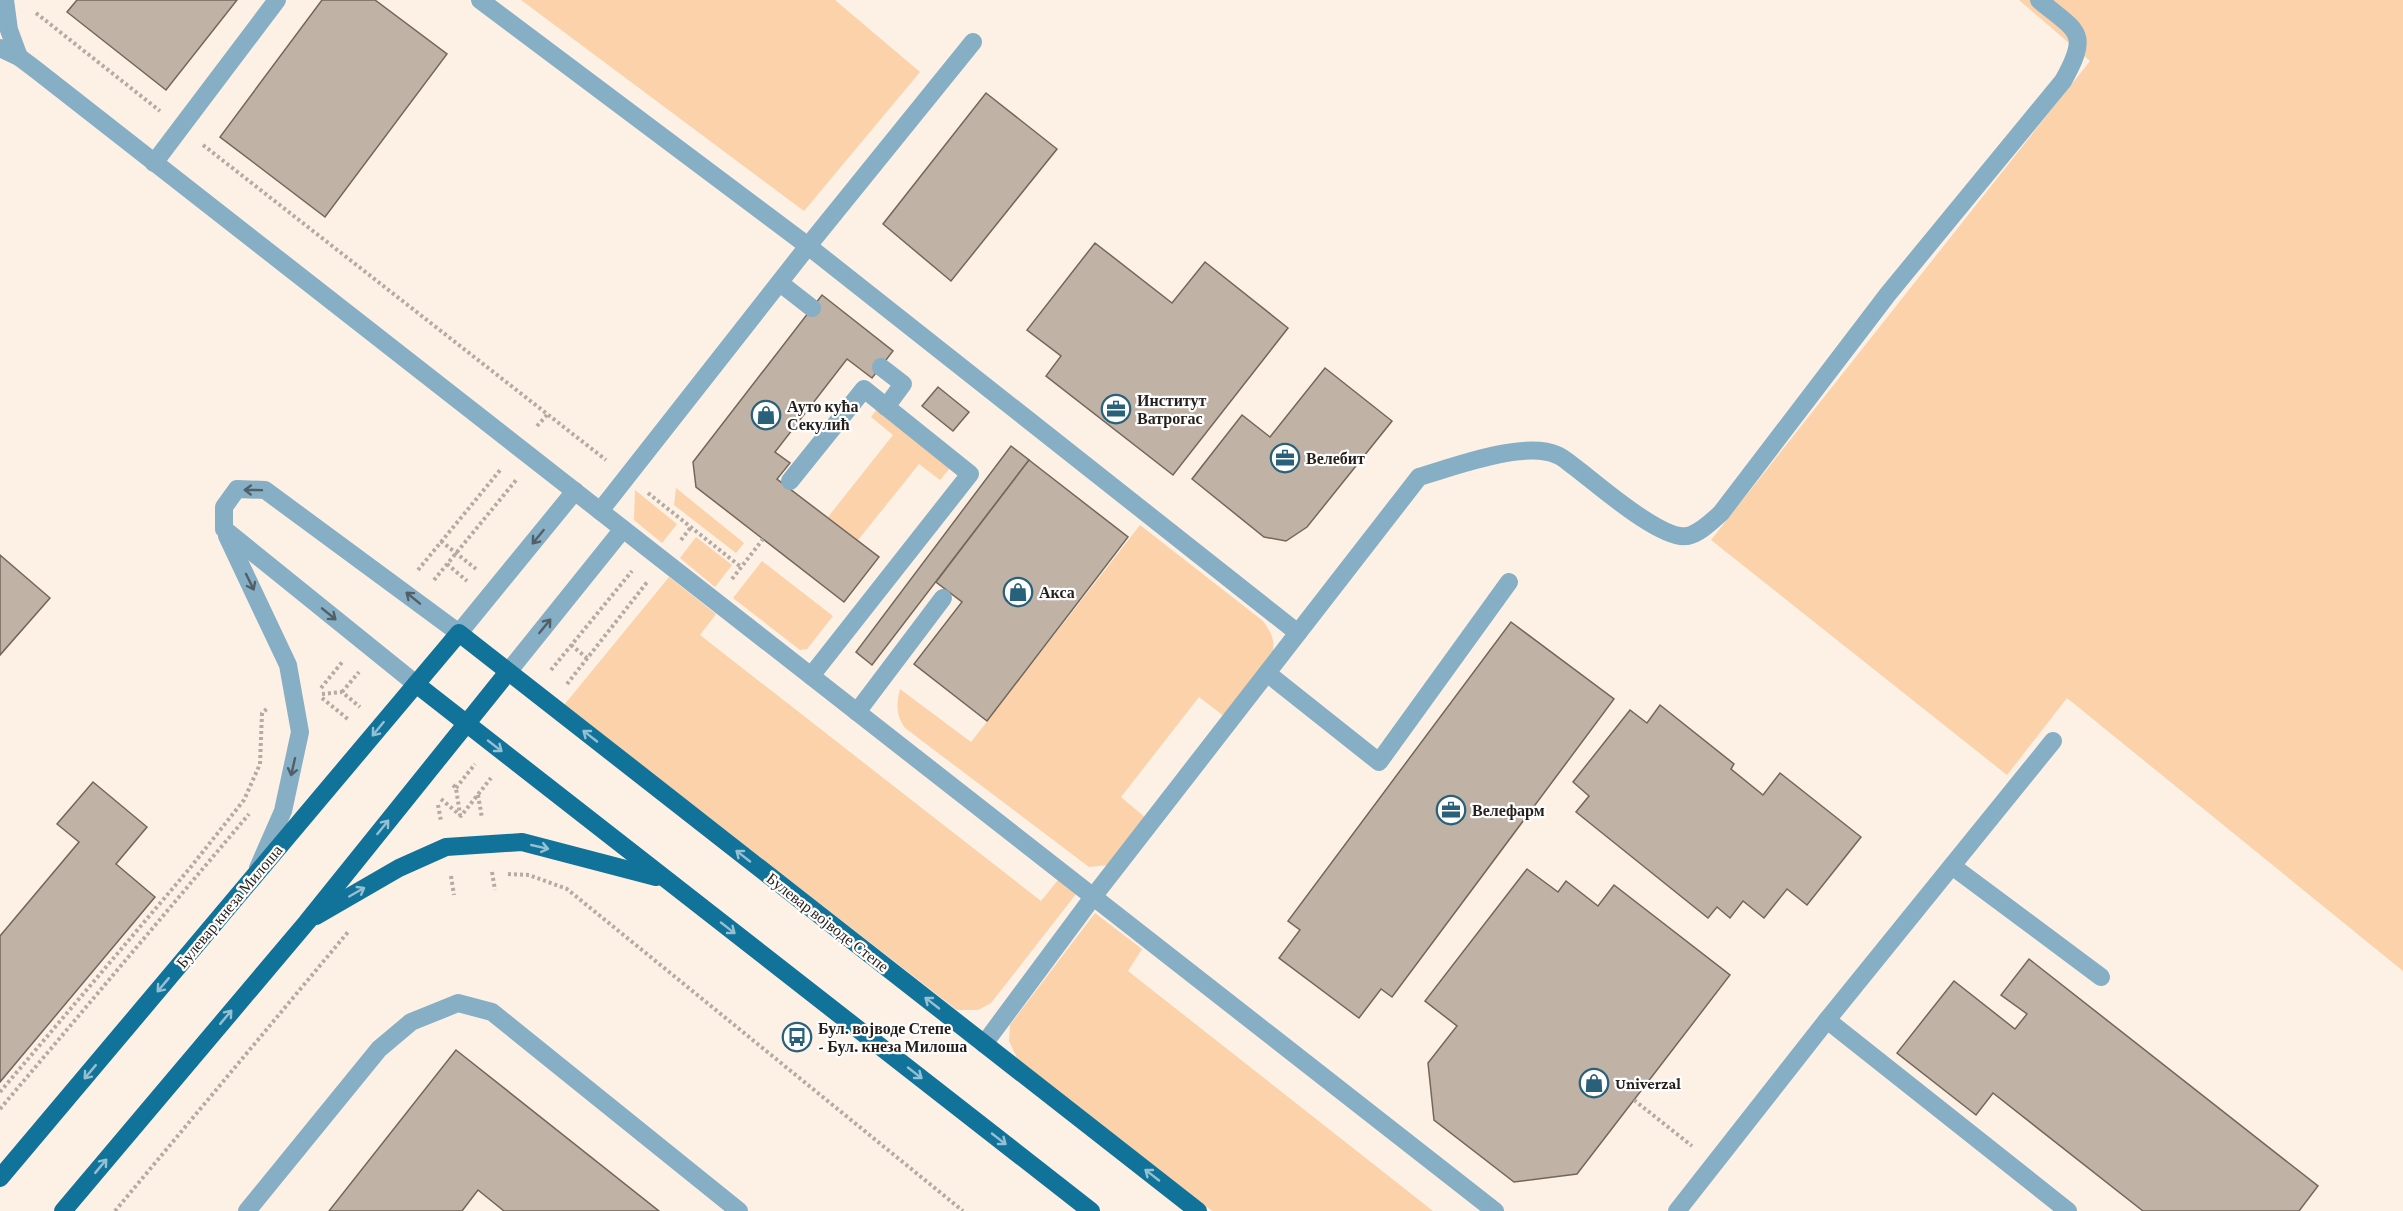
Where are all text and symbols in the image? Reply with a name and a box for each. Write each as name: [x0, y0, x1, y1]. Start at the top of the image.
place label: Институт Ватрогас: [1137, 392, 1206, 428]
office icon: Институт Ватрогас: [1100, 393, 1132, 425]
place label: Ауто кућа Секулић: [787, 398, 858, 434]
shop icon: Ауто кућа Секулић: [750, 399, 782, 431]
office icon: Велебит: [1269, 442, 1301, 474]
place label: Велебит: [1306, 450, 1365, 467]
one-way arrow: [244, 484, 264, 495]
one-way arrow: [532, 529, 545, 545]
one-way arrow: [245, 572, 256, 590]
shop icon: Акса: [1002, 576, 1034, 608]
place label: Акса: [1039, 584, 1075, 601]
one-way arrow: [405, 591, 421, 604]
one-way arrow: [320, 607, 336, 620]
one-way arrow: [538, 619, 551, 635]
one-way arrow: [372, 721, 385, 737]
one-way arrow: [582, 729, 598, 742]
one-way arrow: [487, 740, 503, 753]
one-way arrow: [286, 757, 298, 776]
office icon: Велефарм: [1435, 794, 1467, 826]
place label: Велефарм: [1472, 802, 1545, 820]
one-way arrow: [376, 819, 389, 835]
one-way arrow: [531, 841, 550, 853]
street label: Булевар кнеза Милоша: [173, 842, 286, 972]
one-way arrow: [736, 849, 752, 862]
street label: Булевар војводе Степе: [763, 870, 892, 976]
one-way arrow: [348, 886, 365, 898]
one-way arrow: [719, 921, 735, 934]
one-way arrow: [156, 977, 170, 992]
one-way arrow: [924, 997, 940, 1010]
one-way arrow: [219, 1010, 233, 1025]
place label: Бул. војводе Степе - Бул. кнеза Милоша: [818, 1020, 967, 1056]
bus stop icon: Бул. војводе Степе - Бул. кнеза Милоша: [781, 1021, 813, 1053]
one-way arrow: [84, 1063, 97, 1079]
one-way arrow: [906, 1067, 922, 1080]
shop icon: Univerzal: [1578, 1067, 1610, 1099]
place label: Univerzal: [1615, 1075, 1681, 1092]
one-way arrow: [991, 1133, 1007, 1146]
one-way arrow: [94, 1158, 107, 1174]
one-way arrow: [1144, 1168, 1160, 1181]

